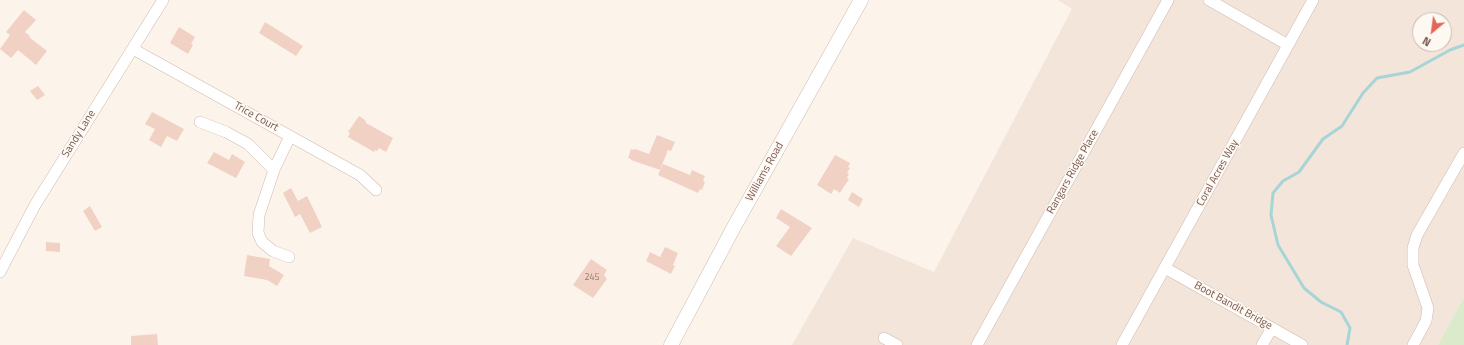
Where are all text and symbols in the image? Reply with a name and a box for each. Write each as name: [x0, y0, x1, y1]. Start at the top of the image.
north arrow: [1412, 12, 1452, 52]
text: N: [1419, 33, 1434, 50]
street label: Trice Court: [231, 99, 281, 135]
street label: Sandy Lane: [59, 108, 99, 160]
street label: Rangars Ridge Place: [1044, 128, 1102, 216]
street label: Coral Acres Way: [1194, 137, 1242, 209]
street label: Williams Road: [743, 140, 787, 204]
house number: 245: [584, 273, 600, 283]
street label: Boot Bandit Bridge: [1192, 279, 1274, 333]

